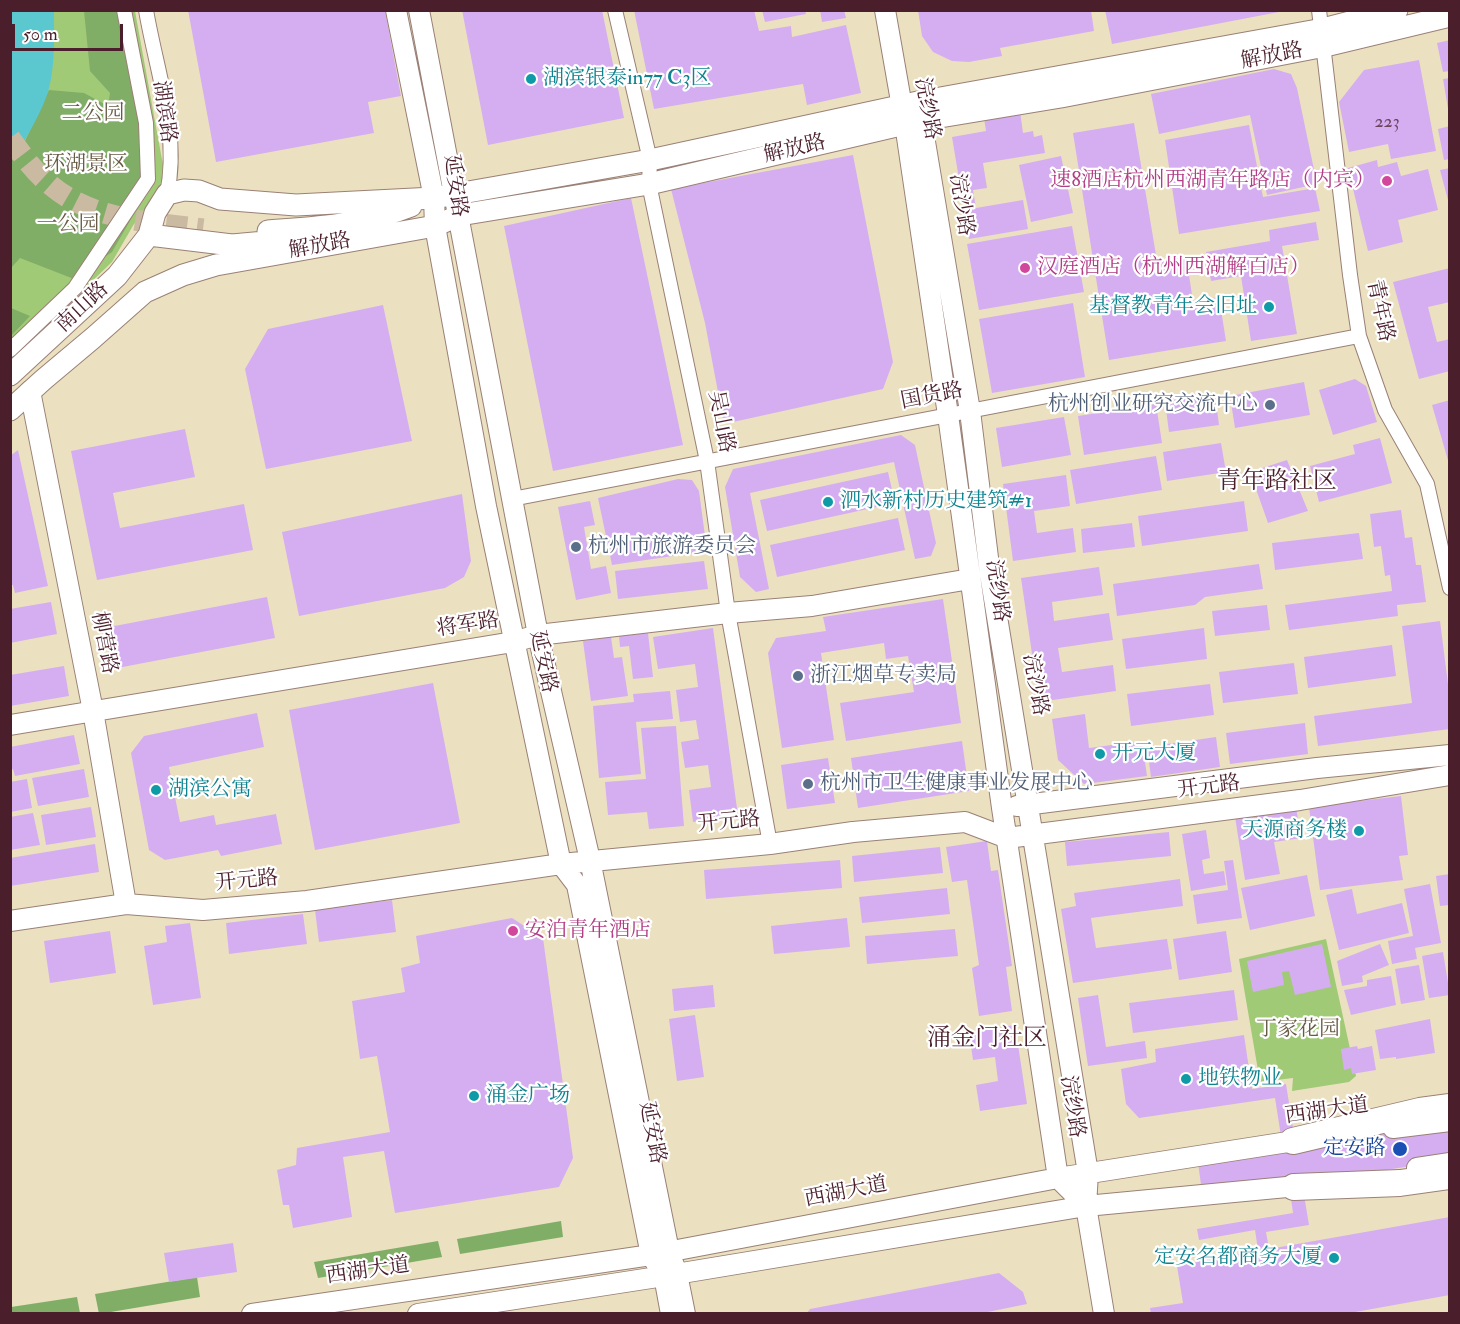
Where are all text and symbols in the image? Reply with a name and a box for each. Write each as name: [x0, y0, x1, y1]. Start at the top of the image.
scale bar: [15, 12, 126, 50]
text: 50 m: [23, 23, 58, 46]
street label: 解放路: [1239, 39, 1305, 75]
place label: 湖滨银泰in77 C3区: [543, 66, 712, 92]
marker: 湖滨银泰in77 C3区: [524, 72, 538, 86]
street label: 浣纱路: [908, 76, 944, 142]
street label: 湖滨路: [146, 79, 180, 145]
park label: 二公园: [62, 101, 124, 127]
house number: 223: [1374, 112, 1400, 134]
street label: 解放路: [761, 131, 829, 169]
park label: 环湖景区: [44, 152, 128, 178]
street label: 延安路: [437, 153, 471, 219]
place label: 速8酒店杭州西湖青年路店（内宾）: [1050, 168, 1375, 194]
street label: 浣沙路: [943, 172, 977, 238]
marker: 速8酒店杭州西湖青年路店（内宾）: [1380, 174, 1394, 188]
park label: 一公园: [37, 212, 99, 238]
street label: 解放路: [287, 229, 353, 265]
place label: 汉庭酒店（杭州西湖解百店）: [1037, 255, 1310, 281]
marker: 汉庭酒店（杭州西湖解百店）: [1018, 261, 1032, 275]
street label: 南山路: [51, 277, 115, 339]
street label: 青年路: [1360, 278, 1398, 344]
place label: 基督教青年会旧址: [1089, 294, 1257, 320]
marker: 基督教青年会旧址: [1262, 300, 1276, 314]
street label: 国货路: [899, 379, 965, 415]
street label: 吴山路: [702, 389, 738, 455]
place label: 杭州创业研究交流中心: [1048, 392, 1258, 418]
marker: 杭州创业研究交流中心: [1263, 398, 1277, 412]
district label: 青年路社区: [1217, 469, 1337, 497]
place label: 泗水新村历史建筑#1: [840, 489, 1032, 515]
marker: 泗水新村历史建筑#1: [821, 495, 835, 509]
place label: 杭州市旅游委员会: [588, 534, 756, 560]
marker: 杭州市旅游委员会: [569, 540, 583, 554]
street label: 浣纱路: [979, 558, 1013, 624]
street label: 将军路: [435, 609, 501, 643]
street label: 柳营路: [85, 610, 121, 676]
street label: 延安路: [523, 629, 561, 695]
street label: 浣沙路: [1016, 652, 1052, 718]
place label: 浙江烟草专卖局: [810, 663, 957, 689]
marker: 浙江烟草专卖局: [791, 669, 805, 683]
place label: 开元大厦: [1112, 741, 1196, 767]
marker: 开元大厦: [1093, 747, 1107, 761]
place label: 杭州市卫生健康事业发展中心: [820, 771, 1093, 797]
street label: 开元路: [1176, 772, 1242, 804]
place label: 湖滨公寓: [168, 777, 252, 803]
marker: 杭州市卫生健康事业发展中心: [801, 777, 815, 791]
marker: 湖滨公寓: [149, 783, 163, 797]
street label: 开元路: [697, 808, 761, 838]
place label: 天源商务楼: [1242, 818, 1347, 844]
marker: 天源商务楼: [1352, 824, 1366, 838]
street label: 开元路: [215, 867, 279, 897]
place label: 安泊青年酒店: [525, 918, 651, 944]
marker: 安泊青年酒店: [506, 924, 520, 938]
park label: 丁家花园: [1256, 1017, 1340, 1043]
district label: 涌金门社区: [927, 1026, 1047, 1054]
place label: 地铁物业: [1198, 1066, 1282, 1092]
marker: 地铁物业: [1179, 1072, 1193, 1086]
street label: 浣纱路: [1054, 1074, 1088, 1140]
place label: 涌金广场: [486, 1083, 570, 1109]
marker: 涌金广场: [467, 1089, 481, 1103]
street label: 西湖大道: [1284, 1094, 1370, 1130]
street label: 延安路: [633, 1100, 669, 1166]
place label: 定安路: [1323, 1136, 1386, 1162]
marker: 定安路: [1391, 1140, 1409, 1158]
street label: 西湖大道: [802, 1173, 890, 1213]
place label: 定安名都商务大厦: [1154, 1245, 1322, 1271]
marker: 定安名都商务大厦: [1327, 1251, 1341, 1265]
street label: 西湖大道: [325, 1254, 411, 1290]

